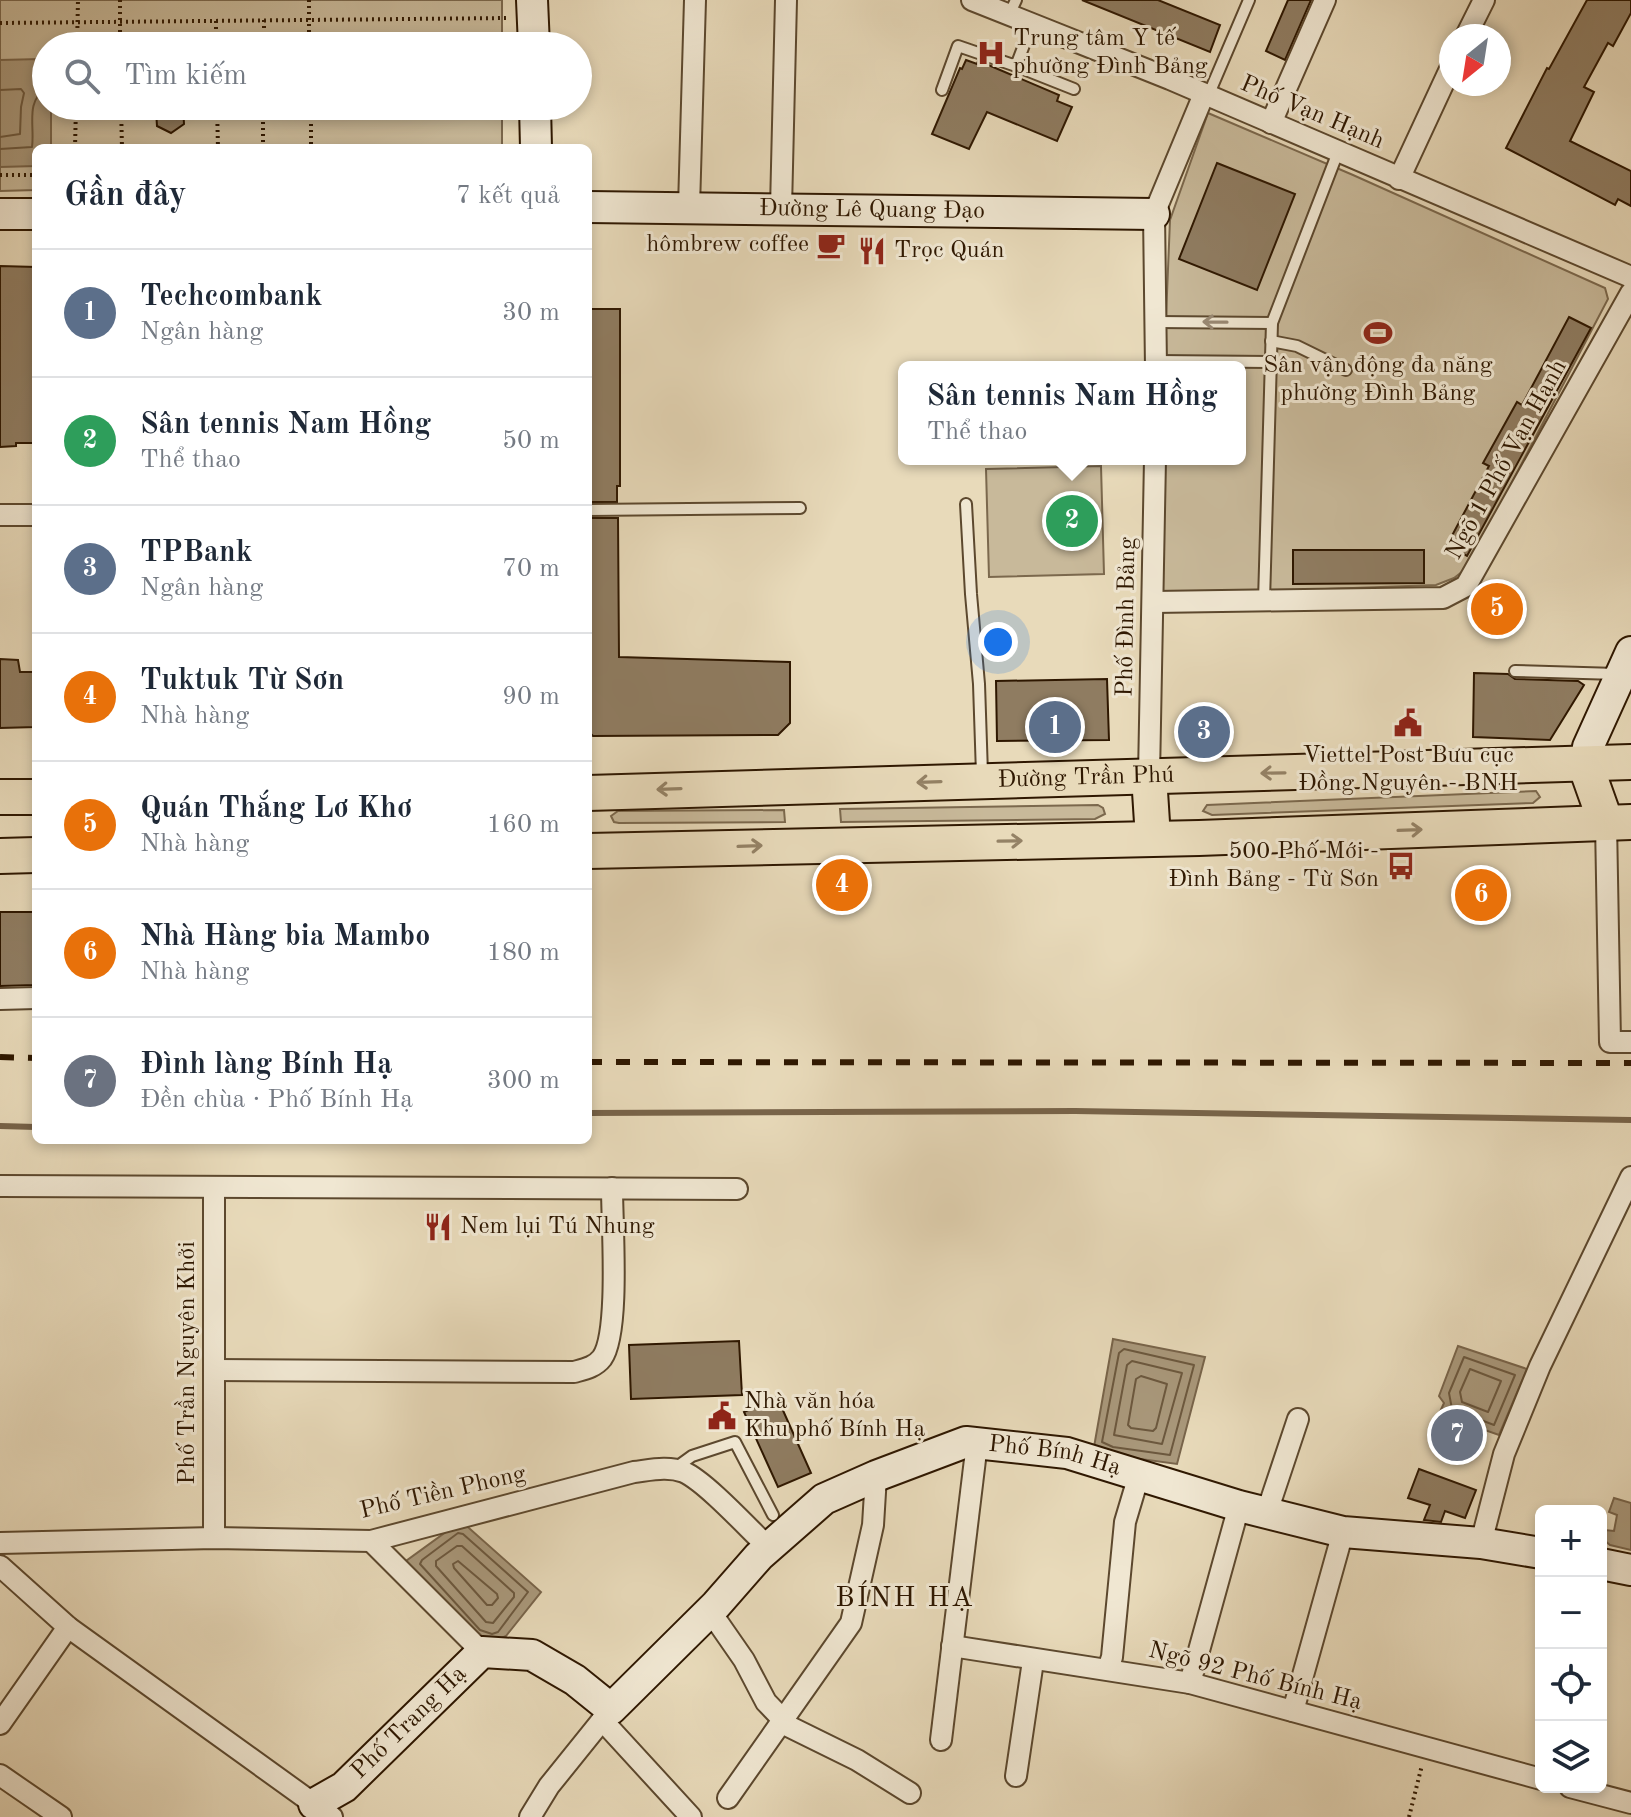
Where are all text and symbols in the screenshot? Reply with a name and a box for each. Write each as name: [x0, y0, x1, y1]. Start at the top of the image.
north arrow: [1439, 24, 1511, 96]
place label: Trung tâm Y tế phường Đình Bảng: [1013, 26, 1208, 79]
search box: [32, 32, 592, 120]
hospital icon: Trung tâm Y tế phường Đình Bảng: [976, 38, 1006, 68]
icon: search: [60, 54, 104, 98]
text: Tìm kiếm: [124, 61, 247, 91]
street label: Phố Vạn Hạnh: [1237, 71, 1388, 154]
text: Gần đây: [64, 179, 187, 213]
text: 7 kết quả: [456, 183, 560, 209]
street label: Đường Lê Quang Đạo: [759, 197, 985, 224]
cafe icon: hômbrew coffee: [816, 230, 846, 260]
place label: hômbrew coffee: [646, 233, 809, 257]
restaurant icon: Trọc Quán: [857, 236, 887, 266]
place label: Trọc Quán: [894, 239, 1005, 263]
text: Techcombank: [140, 282, 322, 312]
text: 1: [82, 300, 98, 326]
text: 30 m: [502, 300, 560, 326]
one-way arrow: [1202, 314, 1229, 330]
sports icon: Sân vận động đa năng phường Đình Bảng: [1363, 318, 1393, 348]
text: Ngân hàng: [140, 319, 263, 345]
place label: Sân vận động đa năng phường Đình Bảng: [1263, 354, 1493, 406]
street label: Ngõ 1 Phố Vạn Hạnh: [1441, 356, 1572, 564]
popup: [898, 361, 1246, 465]
text: Sân tennis Nam Hồng: [926, 382, 1218, 412]
text: Sân tennis Nam Hồng: [140, 410, 431, 440]
text: Thể thao: [926, 419, 1027, 445]
text: 2: [82, 428, 98, 454]
text: 50 m: [502, 428, 560, 454]
text: Thể thao: [140, 447, 241, 473]
pin: 2: [1046, 491, 1098, 551]
street label: Phố Đình Bảng: [1113, 537, 1140, 697]
text: TPBank: [140, 538, 253, 568]
text: 3: [82, 556, 98, 582]
text: 70 m: [502, 556, 560, 582]
text: Ngân hàng: [140, 575, 263, 601]
pin: 5: [1471, 579, 1523, 639]
your location: [978, 622, 1018, 662]
text: Tuktuk Từ Sơn: [140, 666, 344, 696]
text: 4: [82, 684, 98, 710]
text: 90 m: [502, 684, 560, 710]
pin: 1: [1029, 697, 1081, 757]
pin: 3: [1178, 702, 1230, 762]
text: Nhà hàng: [140, 703, 249, 729]
public building icon: Viettel Post Bưu cục Đồng Nguyên - BNH: [1393, 708, 1423, 738]
place label: Viettel Post Bưu cục Đồng Nguyên - BNH: [1298, 744, 1518, 796]
street label: Đường Trần Phú: [997, 763, 1175, 793]
one-way arrow: [1260, 765, 1287, 781]
one-way arrow: [916, 775, 943, 790]
one-way arrow: [656, 782, 683, 797]
text: Quán Thắng Lơ Khơ: [140, 794, 412, 824]
text: 5: [82, 812, 98, 838]
text: 160 m: [487, 812, 560, 838]
one-way arrow: [1396, 823, 1423, 838]
text: Nhà hàng: [140, 831, 249, 857]
one-way arrow: [996, 833, 1023, 849]
one-way arrow: [736, 839, 763, 854]
place label: 500 Phố Mới - Đình Bảng - Từ Sơn: [1168, 839, 1379, 892]
bus stop icon: 500 Phố Mới - Đình Bảng - Từ Sơn: [1386, 851, 1416, 881]
pin: 4: [816, 855, 868, 915]
pin: 6: [1455, 865, 1507, 925]
text: Nhà Hàng bia Mambo: [140, 922, 430, 952]
text: 6: [82, 940, 98, 966]
text: 180 m: [487, 940, 560, 966]
text: Nhà hàng: [140, 959, 249, 985]
text: Đình làng Bính Hạ: [140, 1050, 393, 1080]
text: 7: [82, 1068, 98, 1094]
text: 300 m: [487, 1068, 560, 1094]
text: Đền chùa · Phố Bính Hạ: [140, 1087, 413, 1113]
restaurant icon: Nem lụi Tú Nhung: [423, 1212, 453, 1242]
place label: Nem lụi Tú Nhung: [460, 1215, 655, 1239]
street label: Phố Trần Nguyên Khởi: [174, 1241, 200, 1485]
place label: Nhà văn hóa Khu phố Bính Hạ: [744, 1390, 926, 1442]
public building icon: Nhà văn hóa Khu phố Bính Hạ: [707, 1401, 737, 1431]
pin: 7: [1431, 1405, 1483, 1465]
street label: Phố Bính Hạ: [987, 1433, 1124, 1481]
street label: Phố Tiền Phong: [357, 1460, 528, 1524]
map controls: [1535, 1505, 1607, 1793]
button: +: [1535, 1505, 1607, 1577]
button: −: [1535, 1577, 1607, 1649]
district label: BÍNH HẠ: [835, 1580, 975, 1613]
street label: Ngõ 92 Phố Bính Hạ: [1146, 1638, 1365, 1715]
button: locate: [1535, 1649, 1607, 1721]
street label: Phố Trang Hạ: [347, 1662, 472, 1784]
button: layers: [1535, 1721, 1607, 1793]

